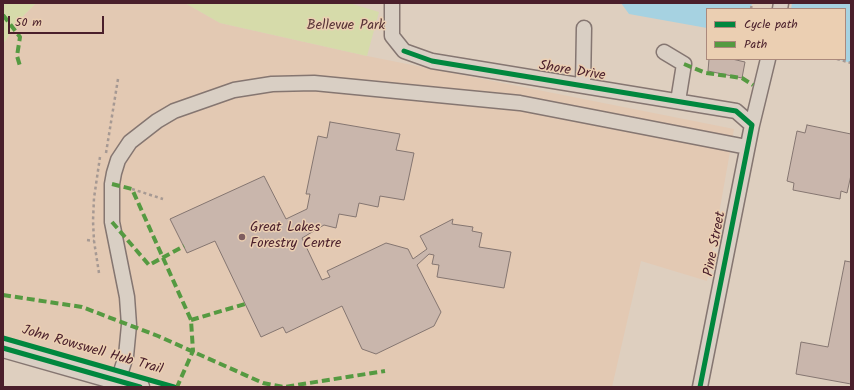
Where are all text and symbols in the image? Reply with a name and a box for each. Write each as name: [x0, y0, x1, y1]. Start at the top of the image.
scale bar: [10, 8, 106, 34]
legend: [706, 8, 846, 60]
text: 50 m: [15, 13, 42, 32]
text: Cycle path: [744, 15, 798, 34]
park label: Bellevue Park: [307, 19, 385, 35]
text: Path: [744, 35, 767, 54]
street label: Shore Drive: [538, 58, 606, 86]
street label: Pine Street: [701, 210, 731, 278]
place label: Great Lakes Forestry Centre: [250, 221, 341, 254]
marker: Great Lakes Forestry Centre: [237, 232, 247, 242]
street label: John Rowswell Hub Trail: [19, 323, 165, 379]

